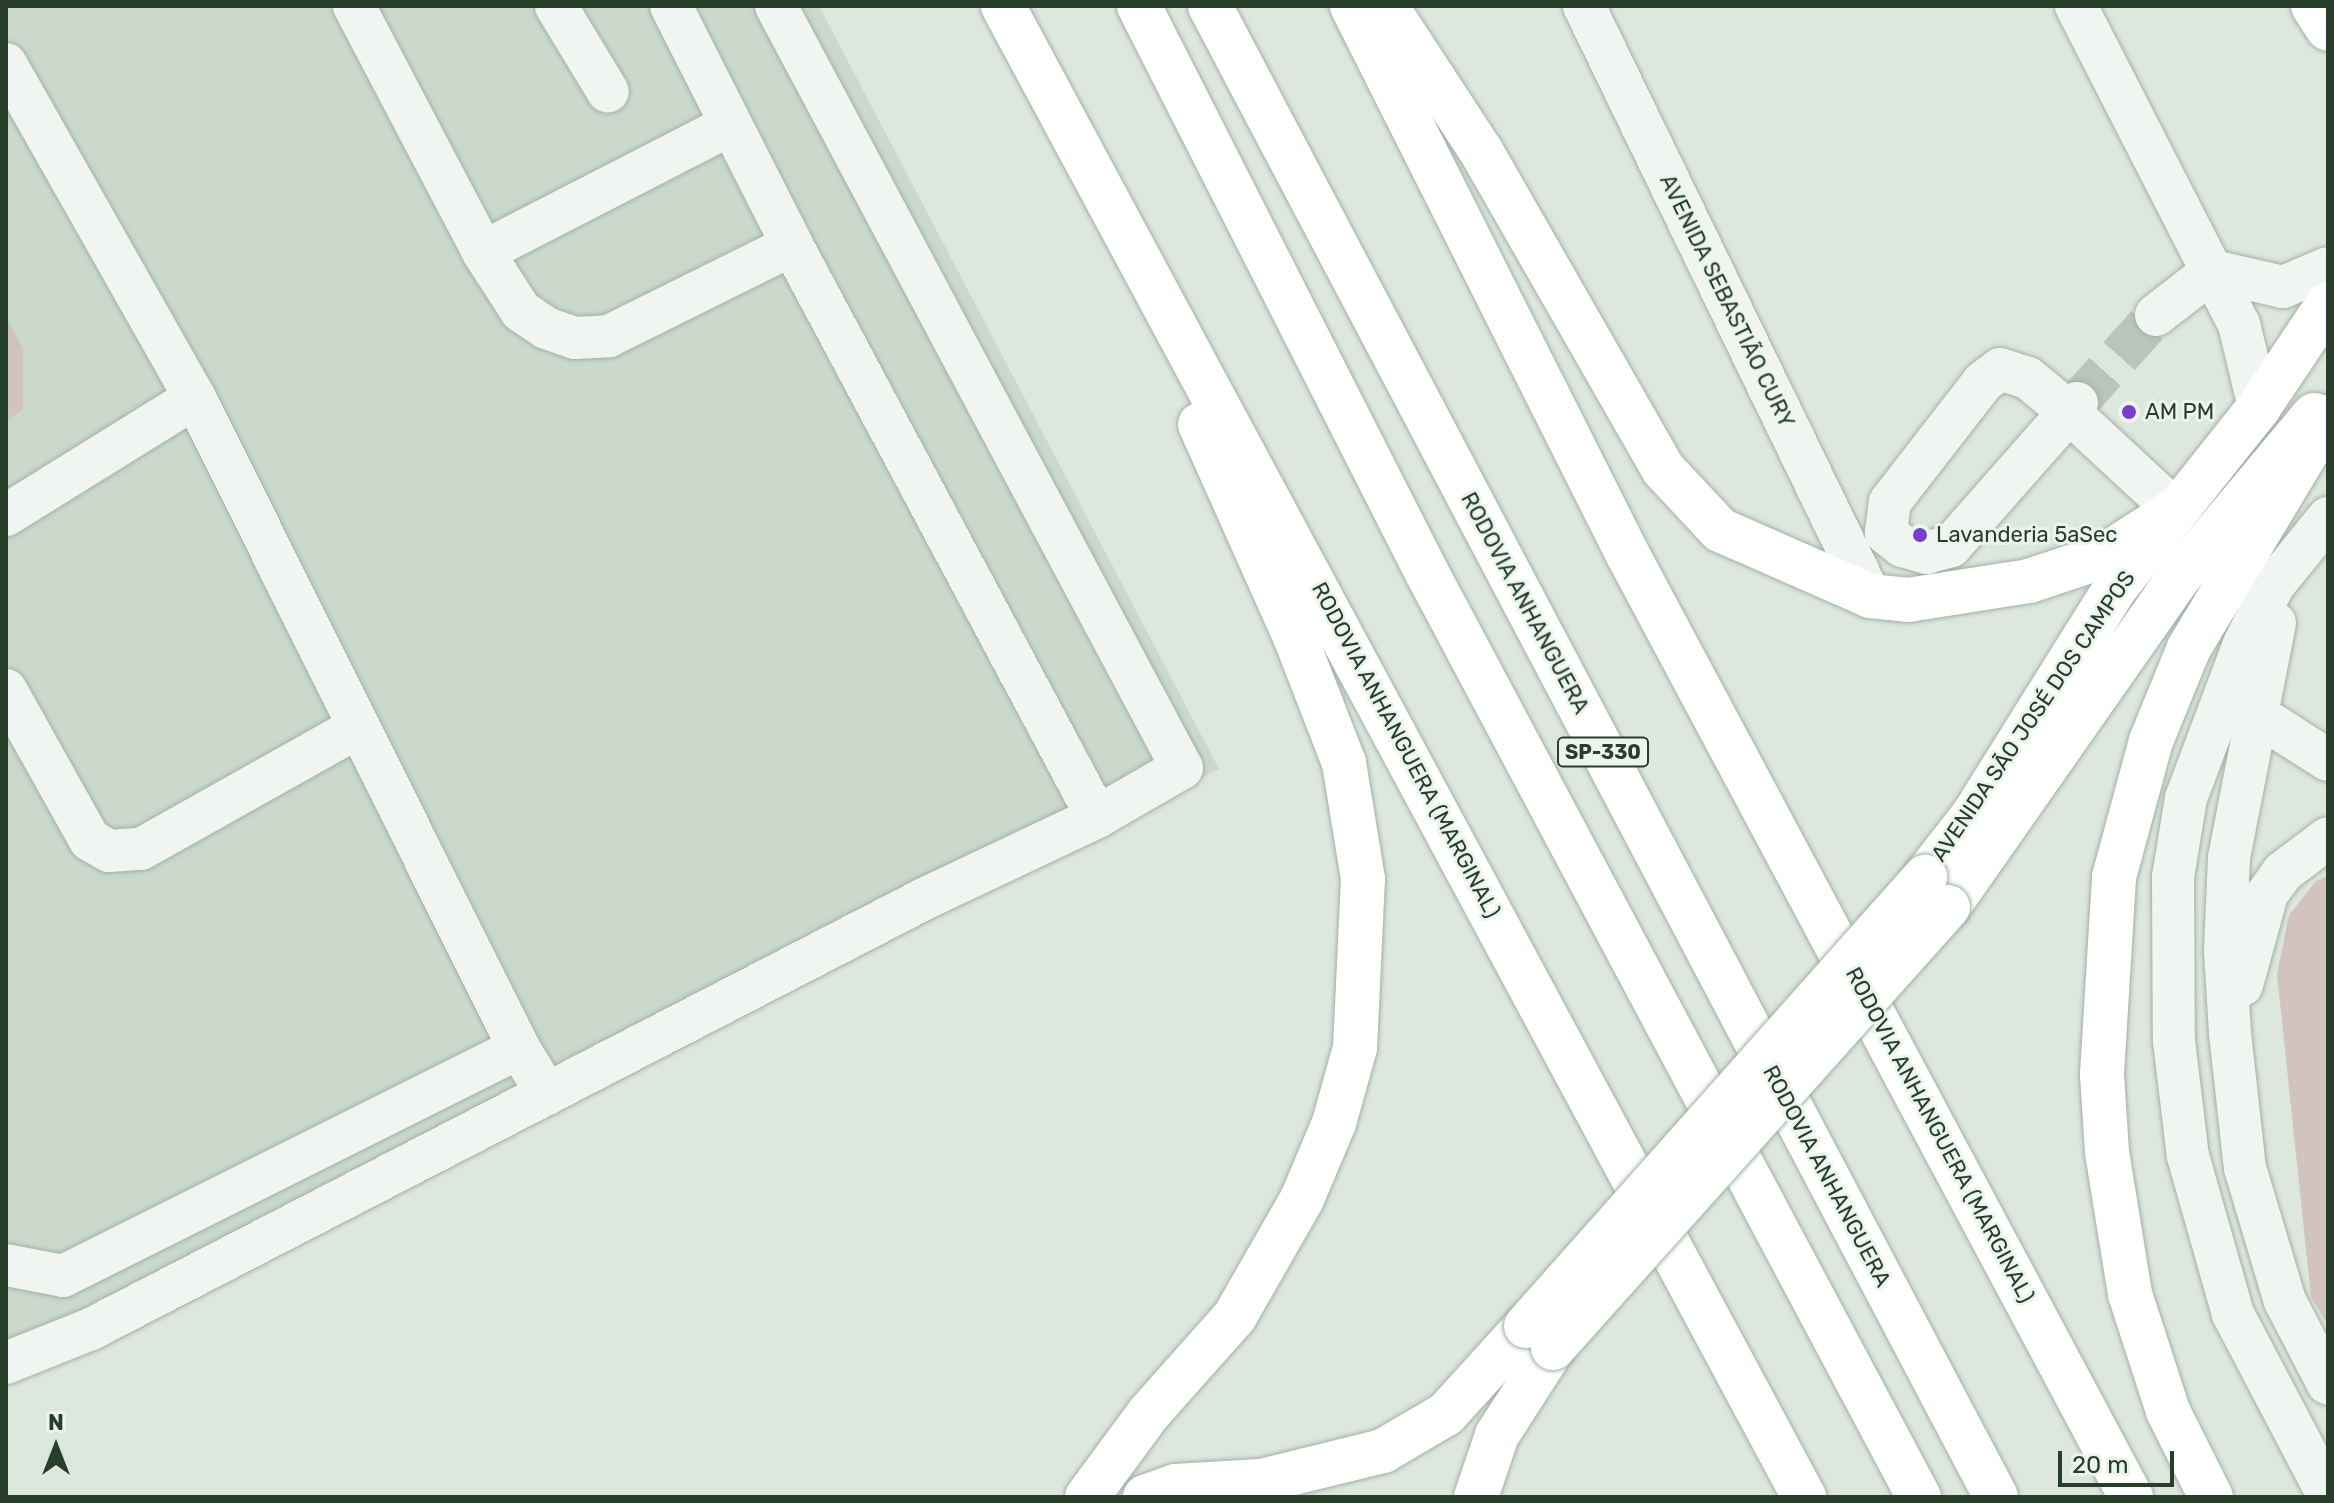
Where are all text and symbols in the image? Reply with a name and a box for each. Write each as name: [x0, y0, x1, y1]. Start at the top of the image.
street label: AVENIDA SEBASTIÃO CURY: [1654, 170, 1800, 432]
place label: AM PM: [2145, 399, 2214, 425]
marker: AM PM: [2120, 403, 2138, 421]
street label: RODOVIA ANHANGUERA: [1455, 487, 1595, 719]
place label: Lavanderia 5aSec: [1936, 522, 2118, 548]
marker: Lavanderia 5aSec: [1911, 526, 1929, 544]
street label: AVENIDA SÃO JOSÉ DOS CAMPOS: [1925, 565, 2141, 867]
street label: RODOVIA ANHANGUERA (MARGINAL): [1306, 577, 1506, 923]
road number: SP-330: [1557, 736, 1649, 768]
street label: RODOVIA ANHANGUERA (MARGINAL): [1840, 962, 2040, 1308]
street label: RODOVIA ANHANGUERA: [1757, 1060, 1897, 1292]
north arrow: [16, 1407, 96, 1487]
text: N: [48, 1409, 64, 1436]
scale bar: [2062, 1435, 2178, 1485]
text: 20 m: [2072, 1451, 2129, 1479]

